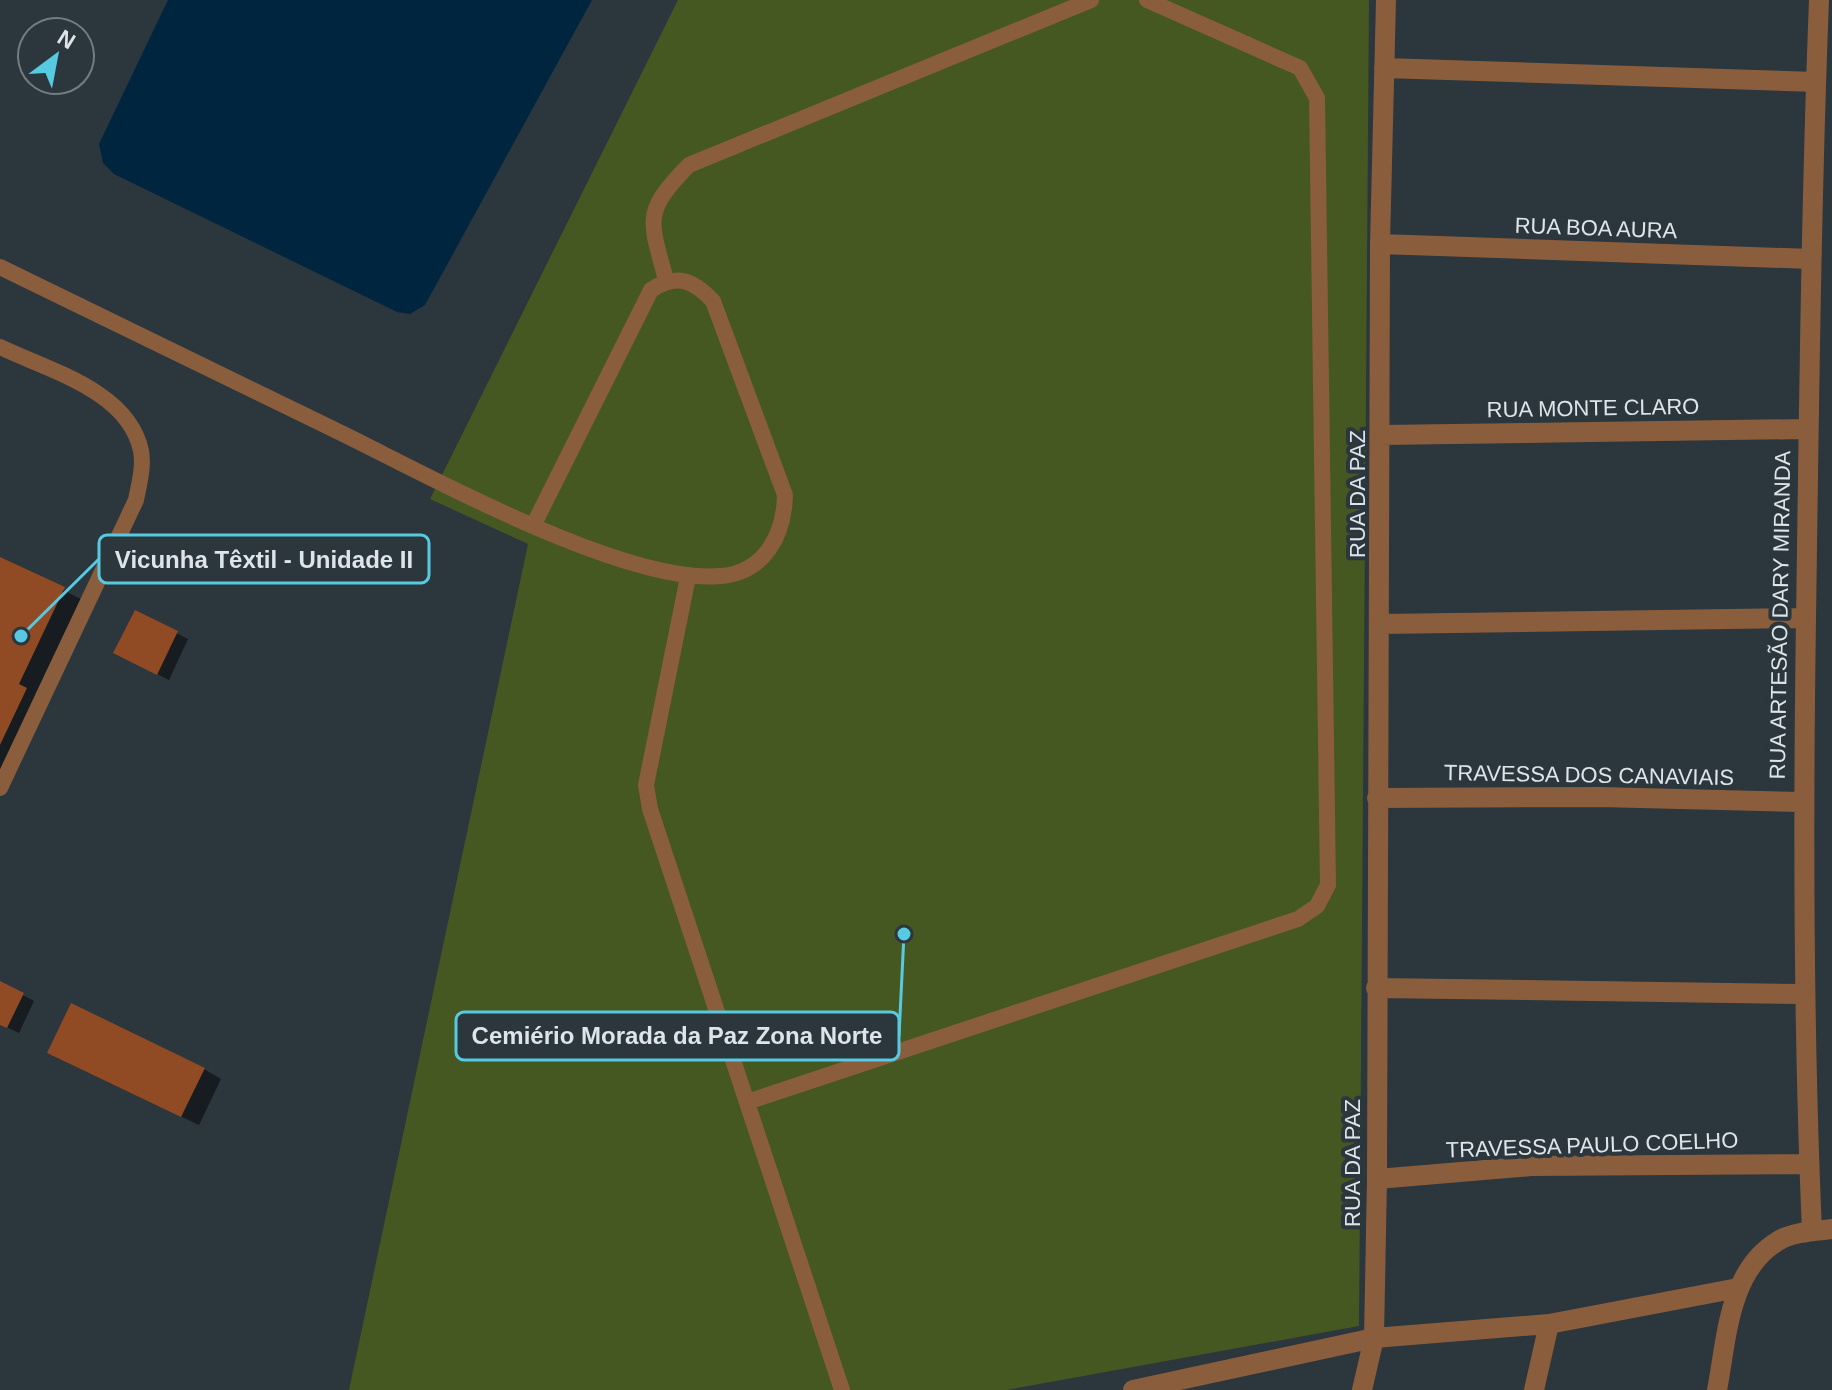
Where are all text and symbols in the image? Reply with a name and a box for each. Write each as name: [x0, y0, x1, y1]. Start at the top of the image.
north arrow: [16, 16, 96, 96]
text: N: [53, 25, 80, 54]
street label: RUA BOA AURA: [1514, 213, 1678, 243]
street label: RUA MONTE CLARO: [1486, 394, 1700, 422]
street label: RUA DA PAZ: [1345, 430, 1370, 558]
street label: RUA ARTESÃO DARY MIRANDA: [1765, 450, 1795, 780]
callout: Vicunha Têxtil - Unidade II: [99, 535, 429, 583]
text: Vicunha Têxtil - Unidade II: [115, 546, 413, 573]
street label: TRAVESSA DOS CANAVIAIS: [1444, 760, 1734, 790]
callout: Cemiério Morada da Paz Zona Norte: [456, 1012, 899, 1060]
text: Cemiério Morada da Paz Zona Norte: [472, 1022, 882, 1049]
street label: RUA DA PAZ: [1340, 1099, 1365, 1227]
street label: TRAVESSA PAULO COELHO: [1445, 1127, 1739, 1163]

